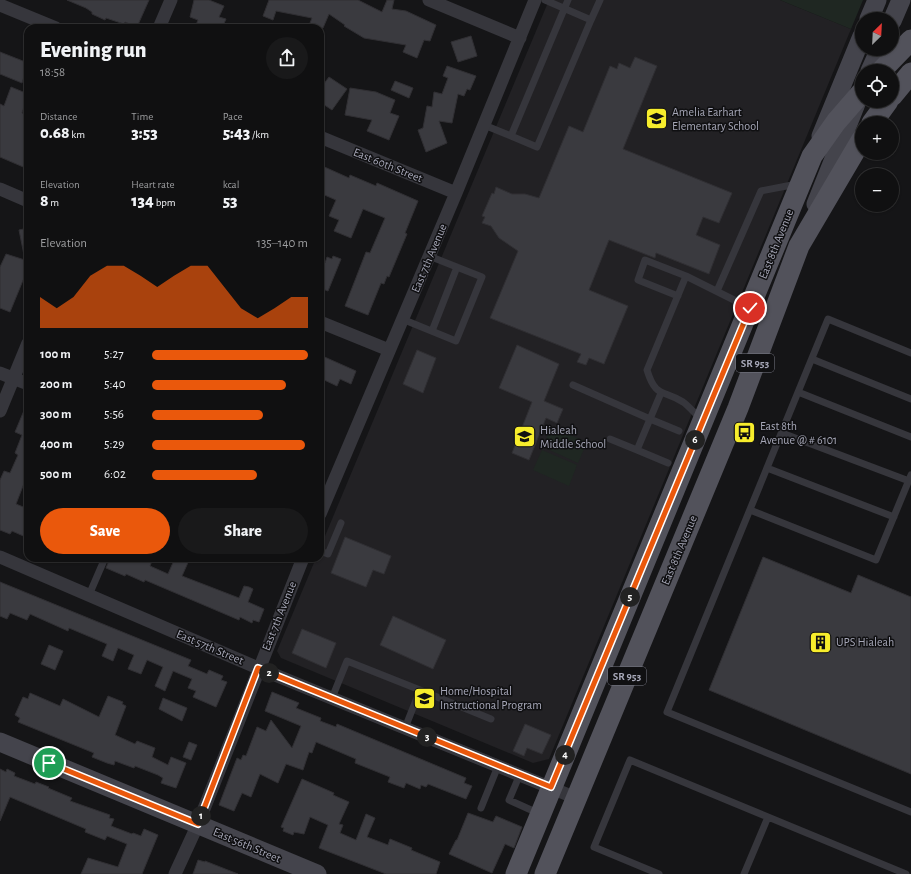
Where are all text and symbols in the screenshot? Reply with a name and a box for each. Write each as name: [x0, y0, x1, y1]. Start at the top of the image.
north arrow: [855, 12, 899, 56]
map controls: [855, 12, 899, 212]
button: share: [266, 37, 308, 79]
text: Evening run: [40, 39, 147, 61]
button: locate: [855, 64, 899, 108]
text: 18:58: [40, 66, 65, 79]
school or university icon: Amelia Earhart Elementary School: [643, 106, 669, 132]
place label: Amelia Earhart Elementary School: [672, 106, 759, 133]
text: Distance: [40, 111, 77, 122]
text: Time: [131, 111, 153, 122]
text: Pace: [223, 111, 242, 122]
button: +: [855, 116, 899, 160]
text: 0.68: [40, 124, 70, 141]
text: 3:53: [131, 124, 158, 141]
text: 5:43: [223, 124, 250, 141]
text: km: [70, 129, 85, 140]
text: /km: [250, 129, 269, 140]
street label: East 60th Street: [352, 146, 425, 184]
button: −: [855, 168, 899, 212]
text: Elevation: [40, 179, 80, 190]
text: Heart rate: [131, 179, 175, 190]
text: kcal: [223, 179, 239, 190]
text: 8: [40, 192, 49, 209]
text: 134: [131, 192, 154, 209]
text: 53: [223, 192, 238, 209]
text: m: [49, 197, 59, 208]
text: bpm: [154, 197, 176, 208]
street label: East 8th Avenue: [757, 207, 795, 281]
street label: East 7th Avenue: [409, 222, 449, 294]
text: Elevation: [40, 237, 87, 250]
text: 135–140 m: [256, 237, 308, 250]
pin: [733, 291, 767, 325]
icon: check: [739, 297, 761, 319]
text: 100 m: [40, 348, 71, 361]
text: 5:27: [104, 348, 124, 361]
road number: SR 953: [736, 354, 774, 372]
text: 200 m: [40, 378, 72, 391]
text: 5:40: [104, 378, 126, 391]
text: 300 m: [40, 408, 72, 421]
text: 5:56: [104, 408, 124, 421]
bus stop icon: East 8th Avenue @ # 6101: [731, 420, 757, 446]
place label: East 8th Avenue @ # 6101: [760, 420, 837, 446]
school or university icon: Hialeah Middle School: [511, 424, 537, 450]
place label: Hialeah Middle School: [540, 424, 606, 450]
pin: 6: [685, 430, 705, 450]
text: 6: [692, 434, 698, 445]
text: 400 m: [40, 438, 73, 451]
text: 5:29: [104, 438, 124, 451]
text: 500 m: [40, 468, 72, 481]
text: 6:02: [104, 468, 126, 481]
button: Save: [40, 508, 170, 554]
button: Share: [178, 508, 308, 554]
street label: East 8th Avenue: [659, 514, 699, 586]
street label: East 7th Avenue: [260, 580, 298, 652]
pin: 5: [620, 587, 640, 607]
text: 5: [628, 591, 632, 602]
street label: East 57th Street: [175, 627, 245, 667]
building icon: UPS Hialeah: [807, 629, 833, 655]
place label: UPS Hialeah: [836, 636, 894, 648]
pin: 2: [259, 663, 279, 683]
text: 2: [266, 667, 272, 678]
road number: SR 953: [608, 667, 646, 685]
school or university icon: Home/Hospital Instructional Program: [412, 685, 438, 711]
place label: Home/Hospital Instructional Program: [440, 685, 542, 711]
pin: 3: [417, 727, 437, 747]
text: 3: [425, 731, 429, 742]
pin: 4: [555, 745, 575, 765]
pin: [32, 746, 66, 780]
text: 4: [562, 749, 568, 760]
icon: arrive: [38, 752, 60, 774]
pin: 1: [191, 806, 211, 826]
text: 1: [199, 810, 203, 821]
street label: East 56th Street: [211, 825, 283, 865]

